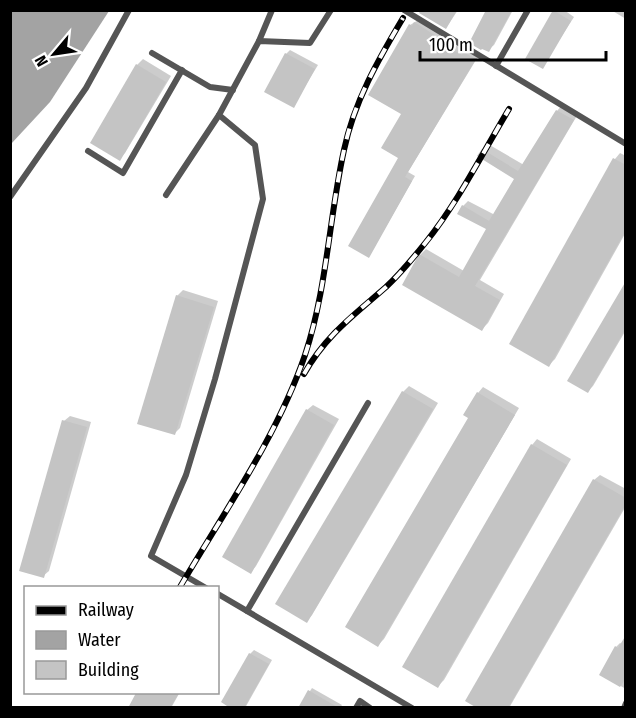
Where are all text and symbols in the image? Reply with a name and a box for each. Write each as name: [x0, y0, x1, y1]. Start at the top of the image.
north arrow: [24, 24, 84, 84]
scale bar: [420, 24, 606, 62]
text: 100 m: [429, 34, 473, 56]
text: N: [31, 52, 52, 70]
legend: [24, 586, 219, 694]
text: Railway: [78, 599, 134, 621]
text: Water: [78, 629, 121, 651]
text: Building: [78, 659, 139, 681]

